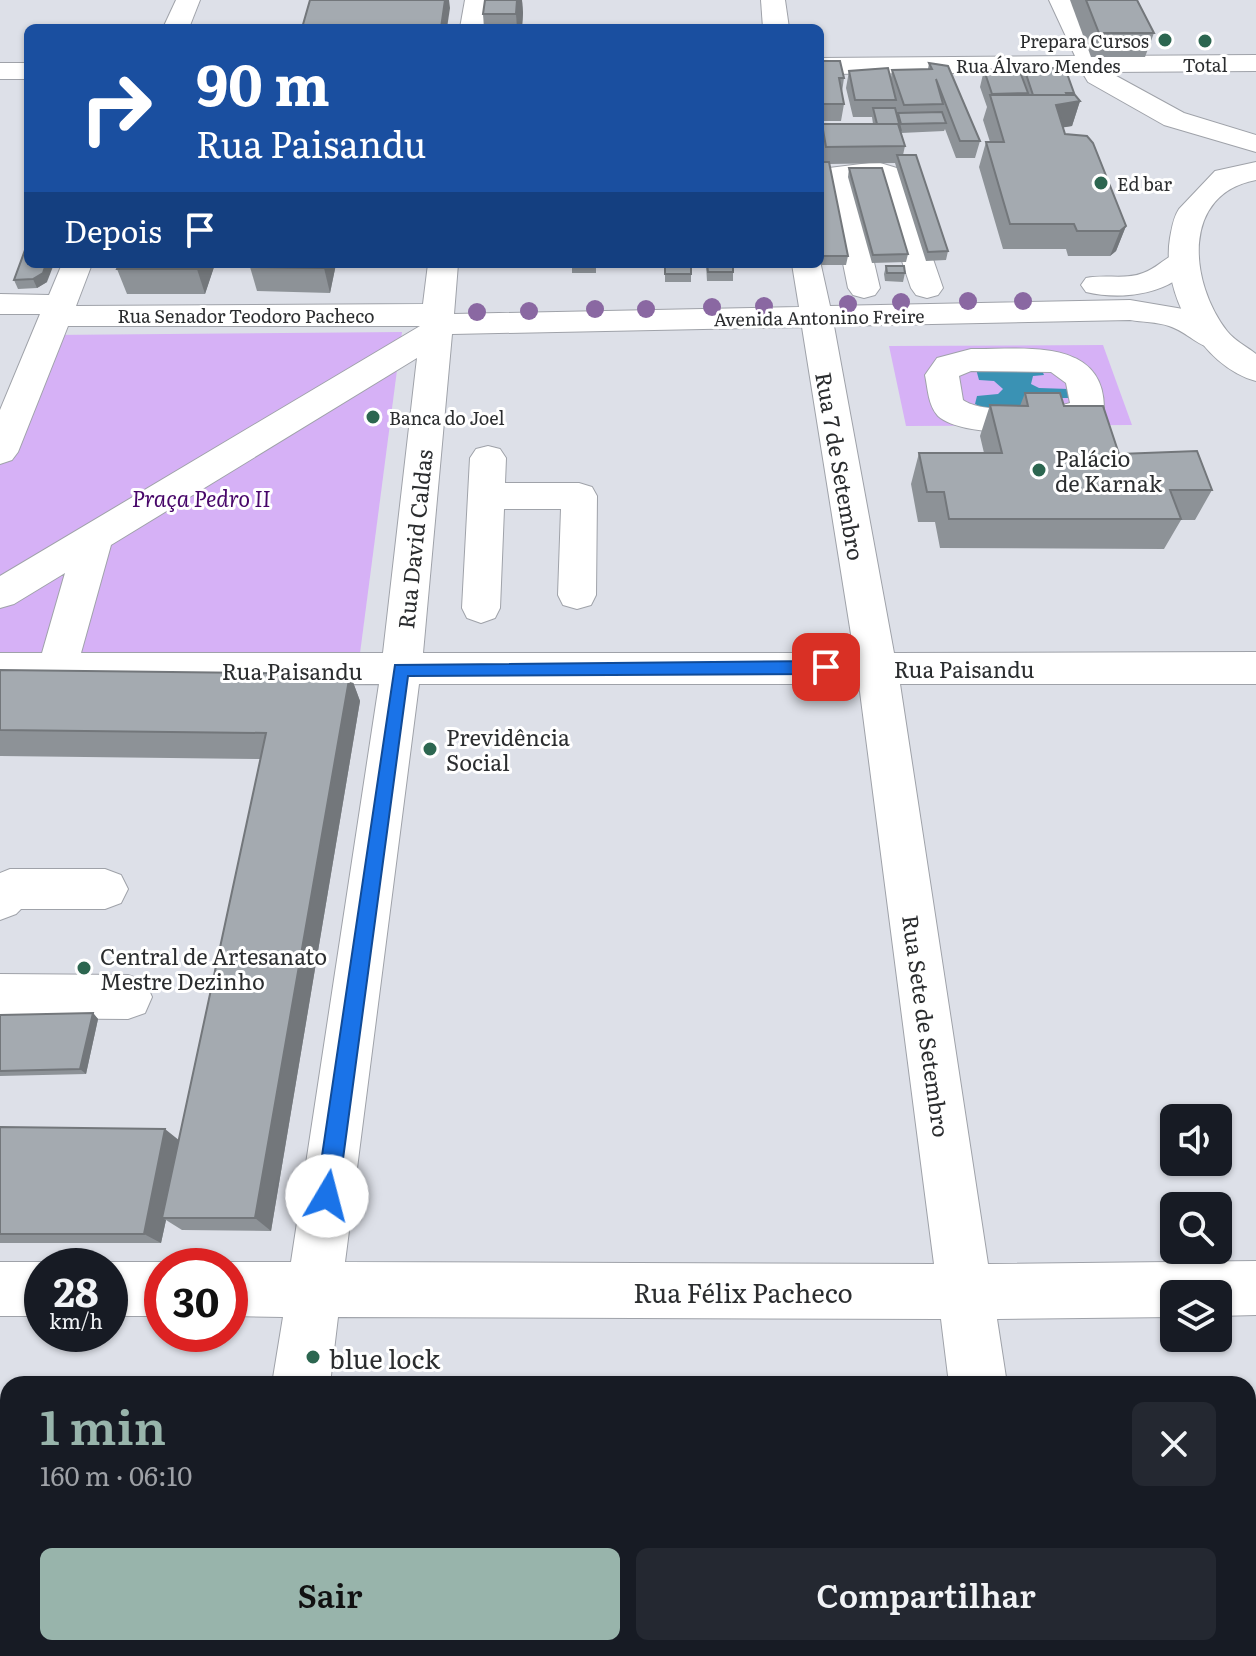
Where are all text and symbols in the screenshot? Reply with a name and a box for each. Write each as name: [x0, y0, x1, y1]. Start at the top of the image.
place label: Prepara Cursos: [1019, 27, 1149, 54]
marker: Prepara Cursos: [1156, 31, 1174, 49]
marker: Total: [1196, 32, 1214, 50]
text: 90 m: [196, 40, 330, 123]
place label: Total: [1182, 51, 1228, 78]
street label: Rua Álvaro Mendes: [956, 52, 1120, 79]
icon: right: [64, 56, 168, 160]
text: Rua Paisandu: [196, 116, 426, 169]
place label: Ed bar: [1117, 170, 1173, 197]
marker: Ed bar: [1092, 174, 1110, 192]
text: Depois: [64, 208, 162, 252]
icon: arrive: [178, 208, 222, 252]
street label: Rua Senador Teodoro Pacheco: [117, 302, 375, 329]
street label: Avenida Antonino Freire: [713, 302, 925, 332]
street label: Rua 7 de Setembro: [808, 369, 874, 563]
place label: Banca do Joel: [389, 404, 504, 431]
marker: Banca do Joel: [364, 408, 382, 426]
place label: Palácio de Karnak: [1055, 441, 1163, 499]
street label: Rua David Caldas: [388, 448, 440, 630]
marker: Palácio de Karnak: [1030, 461, 1048, 479]
park label: Praça Pedro II: [132, 481, 270, 514]
pin: [792, 633, 860, 701]
icon: arrive: [804, 645, 848, 689]
street label: Rua Paisandu: [894, 652, 1034, 685]
street label: Rua Paisandu: [222, 654, 362, 687]
place label: Previdência Social: [446, 720, 570, 778]
marker: Previdência Social: [421, 740, 439, 758]
street label: Rua Sete de Setembro: [895, 913, 959, 1139]
place label: Central de Artesanato Mestre Dezinho: [100, 939, 327, 997]
marker: Central de Artesanato Mestre Dezinho: [75, 959, 93, 977]
map controls: [1160, 1104, 1232, 1352]
button: sound: [1160, 1104, 1232, 1176]
position arrow: [285, 1154, 369, 1238]
button: search: [1160, 1192, 1232, 1264]
speed limit sign: 30: [144, 1248, 248, 1352]
text: 28: [53, 1260, 99, 1319]
street label: Rua Félix Pacheco: [633, 1272, 853, 1311]
button: layers: [1160, 1280, 1232, 1352]
text: km/h: [49, 1305, 103, 1335]
place label: blue lock: [329, 1338, 441, 1377]
marker: blue lock: [304, 1348, 322, 1366]
text: 1 min: [40, 1389, 166, 1460]
button: close: [1132, 1402, 1216, 1486]
text: 160 m · 06:10: [40, 1455, 192, 1494]
button: Sair: [40, 1548, 620, 1640]
button: Compartilhar: [636, 1548, 1216, 1640]

